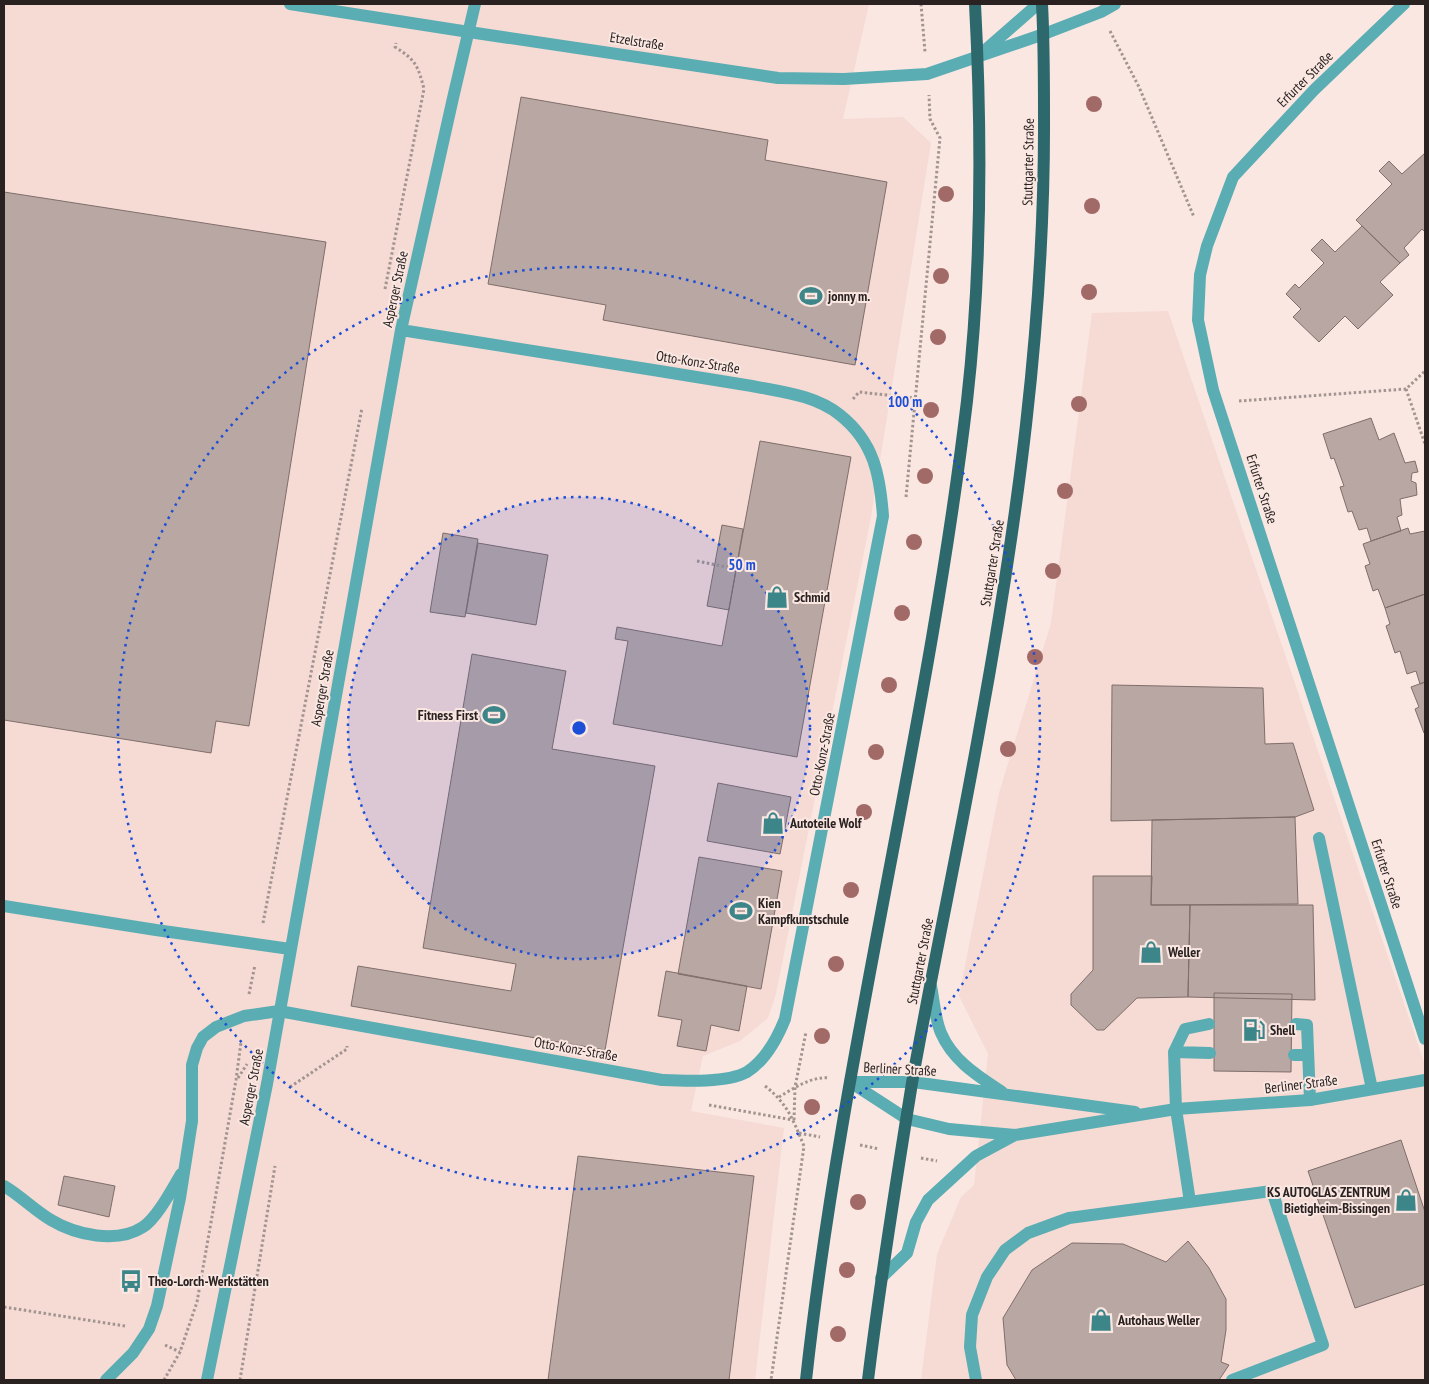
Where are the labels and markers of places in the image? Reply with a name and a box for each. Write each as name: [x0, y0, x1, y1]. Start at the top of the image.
sports icon: jonny m.: [798, 283, 824, 309]
place label: jonny m.: [827, 287, 870, 305]
shop icon: Schmid: [764, 584, 790, 610]
place label: Schmid: [794, 588, 830, 606]
sports icon: Fitness First: [481, 702, 507, 728]
place label: Fitness First: [418, 706, 478, 724]
centre of rings: [570, 719, 588, 737]
shop icon: Autoteile Wolf: [760, 810, 786, 836]
place label: Autoteile Wolf: [789, 814, 863, 832]
place label: Kien Kampfkunstschule: [758, 894, 849, 928]
sports icon: Kien Kampfkunstschule: [728, 898, 754, 924]
shop icon: Weller: [1138, 939, 1164, 965]
place label: Weller: [1167, 943, 1201, 961]
fuel station icon: Shell: [1241, 1017, 1267, 1043]
place label: Shell: [1270, 1021, 1296, 1039]
place label: KS AUTOGLAS ZENTRUM Bietigheim-Bissingen: [1267, 1183, 1390, 1217]
shop icon: KS AUTOGLAS ZENTRUM Bietigheim-Bissingen: [1393, 1187, 1419, 1213]
bus stop icon: Theo-Lorch-Werkstätten: [118, 1268, 144, 1294]
place label: Theo-Lorch-Werkstätten: [148, 1272, 269, 1290]
shop icon: Autohaus Weller: [1088, 1307, 1114, 1333]
place label: Autohaus Weller: [1117, 1311, 1201, 1329]

